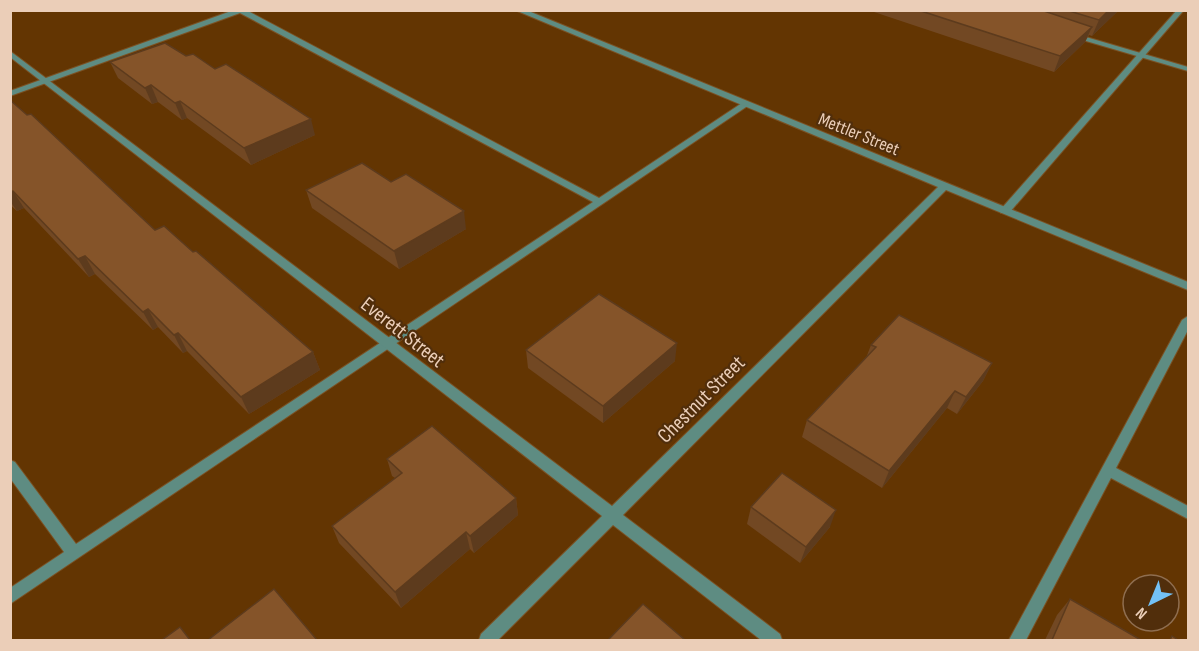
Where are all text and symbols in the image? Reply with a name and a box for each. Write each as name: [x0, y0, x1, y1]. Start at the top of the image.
street label: Mettler Street: [815, 109, 903, 160]
street label: Everett Street: [356, 292, 450, 373]
street label: Chestnut Street: [652, 350, 750, 448]
north arrow: [1121, 573, 1181, 633]
text: N: [1132, 603, 1151, 623]

